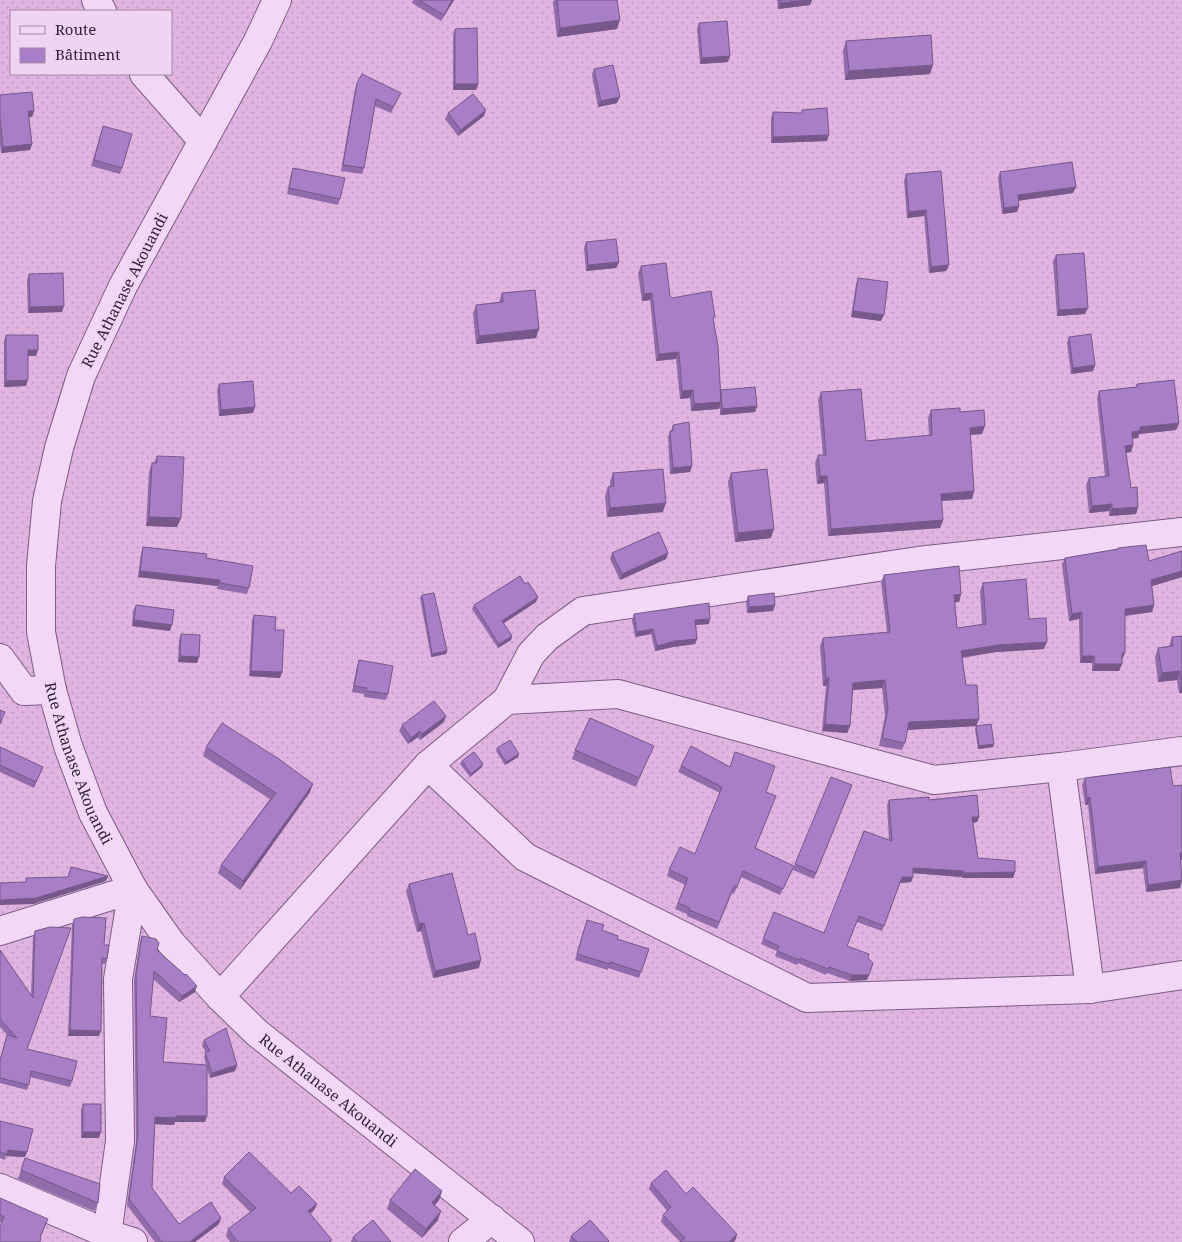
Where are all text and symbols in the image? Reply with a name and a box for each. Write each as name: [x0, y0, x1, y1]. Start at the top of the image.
legend: [10, 10, 172, 75]
text: Route: [55, 19, 96, 39]
text: Bâtiment: [55, 44, 121, 64]
street label: Rue Athanase Akouandi: [76, 209, 172, 371]
street label: Rue Athanase Akouandi: [41, 680, 118, 848]
street label: Rue Athanase Akouandi: [255, 1029, 402, 1151]

